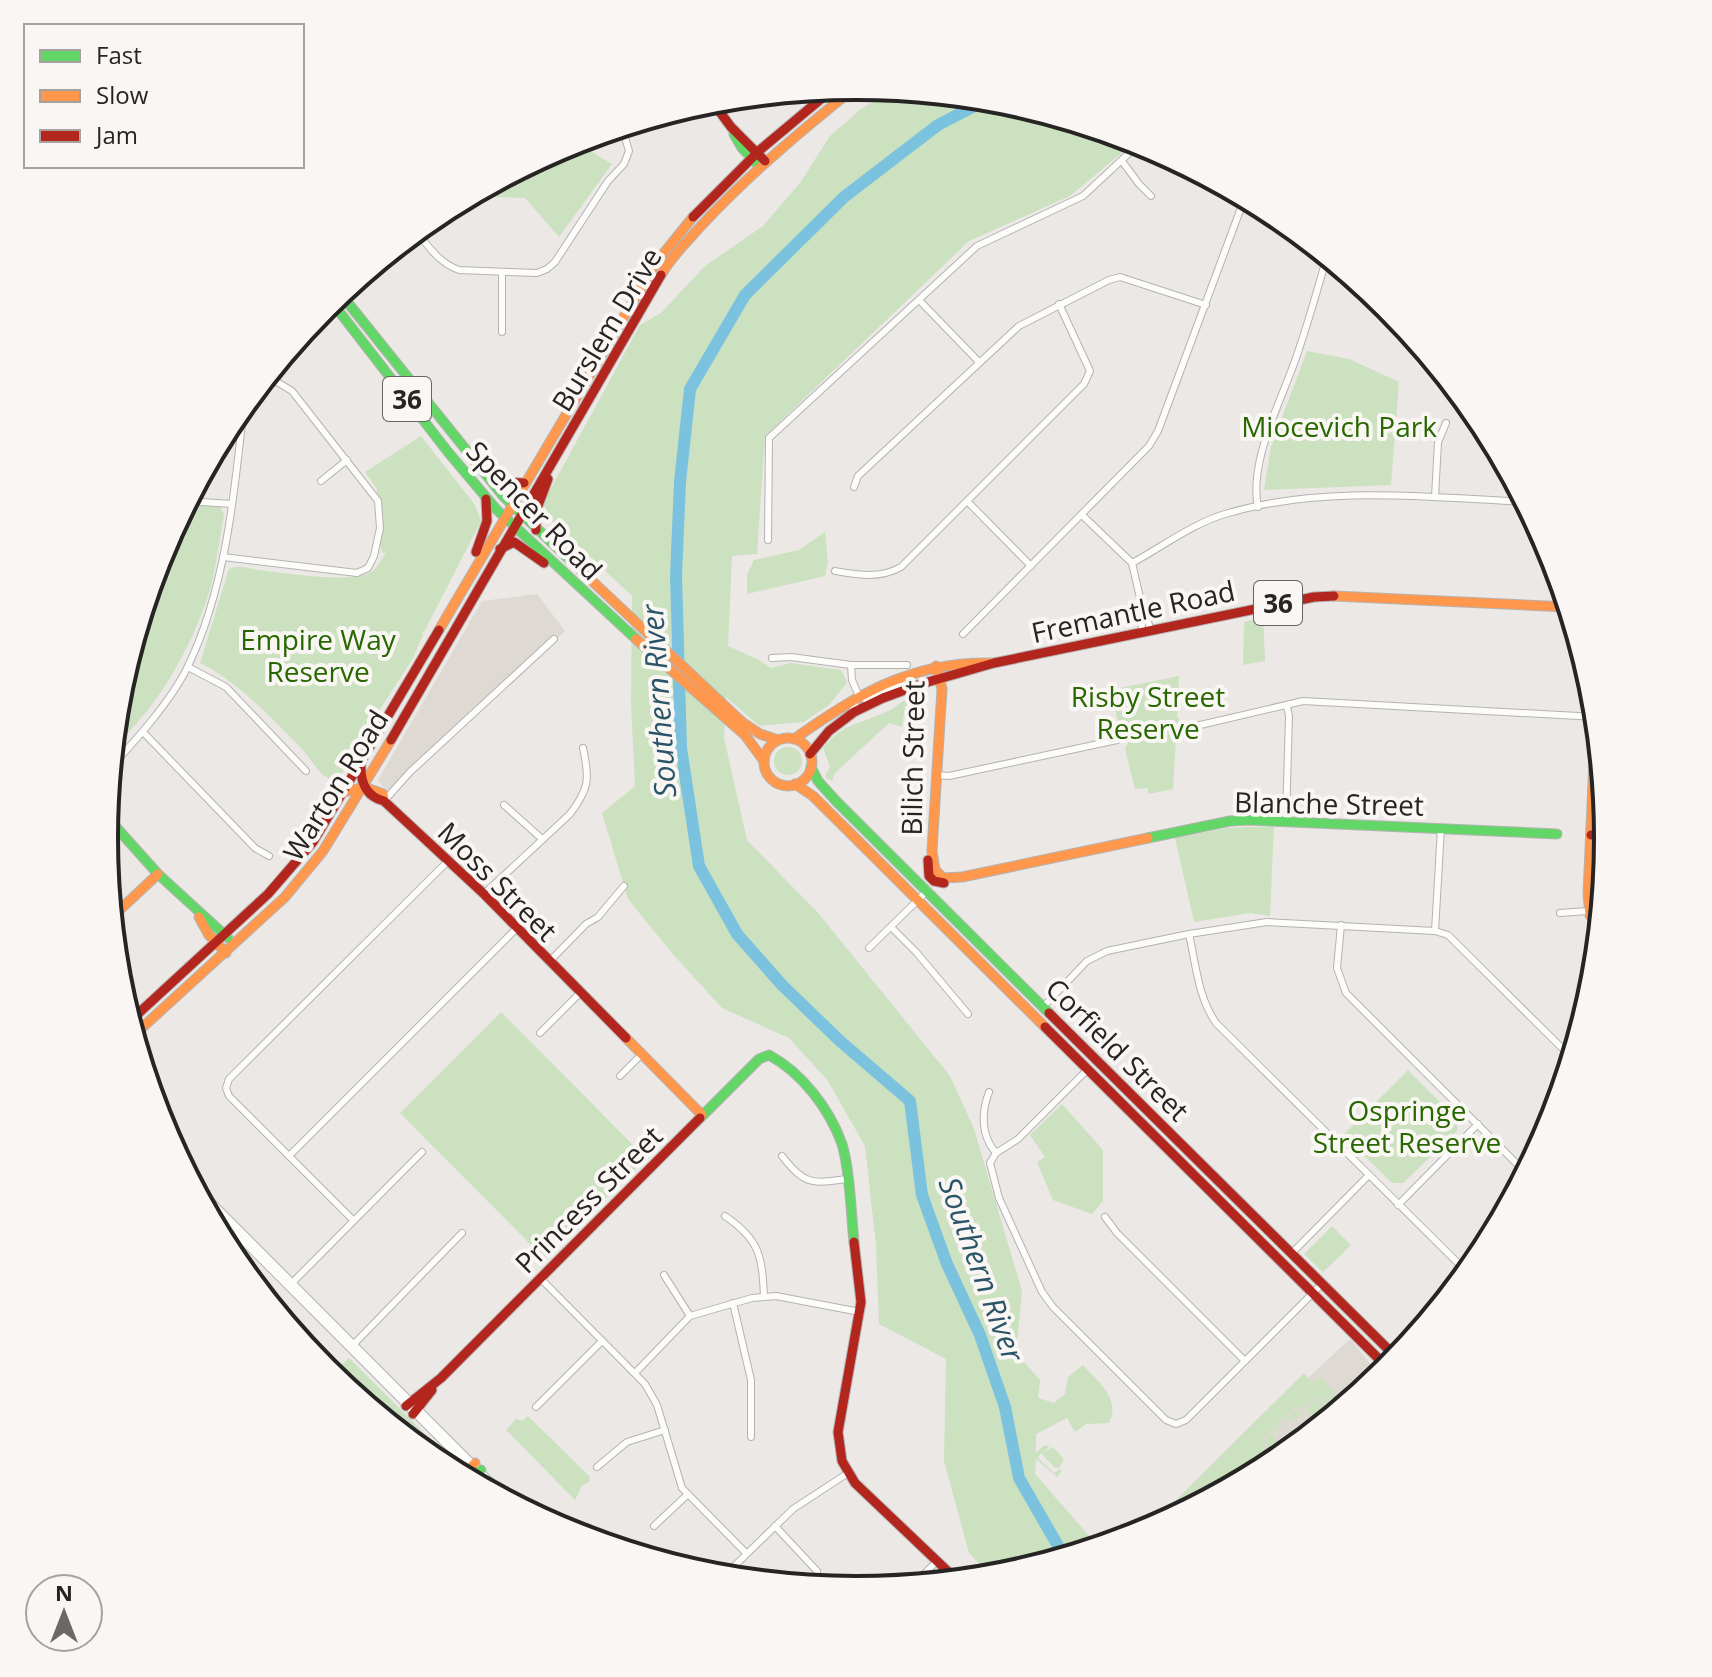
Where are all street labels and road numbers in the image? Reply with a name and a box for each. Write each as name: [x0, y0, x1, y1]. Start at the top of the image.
street label: Burslem Drive: [542, 240, 670, 418]
road number: 36: [383, 377, 431, 421]
street label: Spencer Road: [459, 432, 611, 588]
street label: Fremantle Road: [1028, 571, 1238, 651]
road number: 36: [1254, 581, 1302, 625]
street label: Bilich Street: [892, 680, 932, 836]
street label: Warton Road: [274, 702, 396, 868]
street label: Blanche Street: [1234, 782, 1424, 824]
street label: Moss Street: [430, 813, 566, 949]
street label: Corfield Street: [1038, 969, 1198, 1129]
street label: Princess Street: [506, 1117, 670, 1281]

